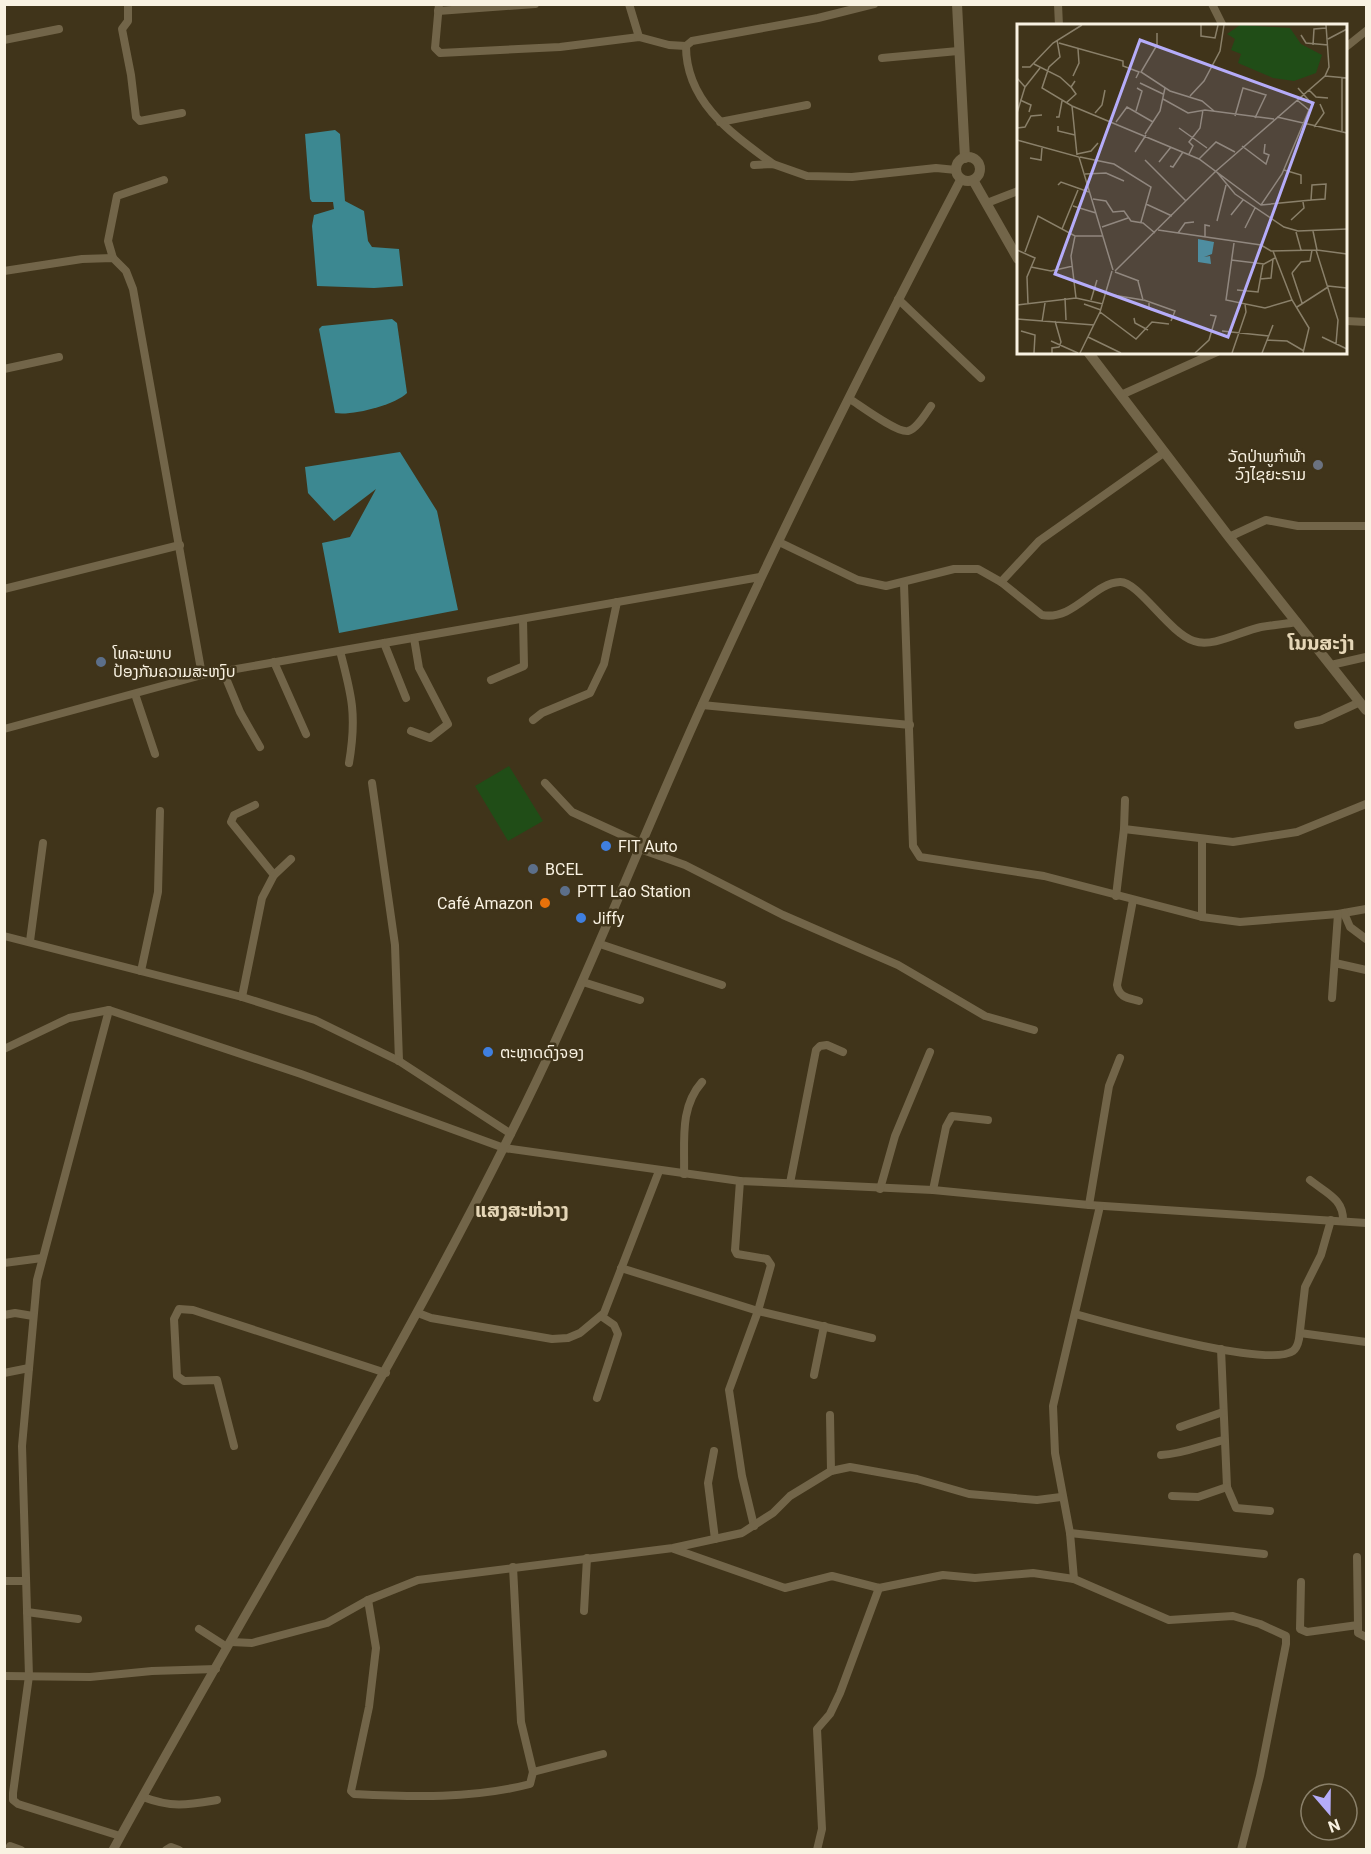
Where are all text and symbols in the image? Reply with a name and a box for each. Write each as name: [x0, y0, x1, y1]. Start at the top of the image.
inset map: [1017, 24, 1347, 354]
place label: ວັດປ່າພູກຳພ້າ ວົງໄຊຍະຣາມ: [1228, 447, 1306, 484]
marker: ວັດປ່າພູກຳພ້າ ວົງໄຊຍະຣາມ: [1311, 458, 1325, 472]
district label: ໂນນສະງ່າ: [1286, 631, 1355, 655]
place label: ໂທລະພາບ ປ້ອງກັນຄວາມສະຫງົບ: [112, 644, 236, 681]
marker: ໂທລະພາບ ປ້ອງກັນຄວາມສະຫງົບ: [94, 655, 108, 669]
place label: FIT Auto: [618, 837, 678, 856]
marker: FIT Auto: [599, 839, 613, 853]
place label: BCEL: [545, 860, 583, 879]
marker: BCEL: [526, 862, 540, 876]
place label: PTT Lao Station: [577, 882, 691, 901]
marker: PTT Lao Station: [558, 884, 572, 898]
place label: Café Amazon: [437, 894, 533, 913]
marker: Café Amazon: [538, 896, 552, 910]
place label: Jiffy: [593, 909, 625, 928]
marker: Jiffy: [574, 911, 588, 925]
place label: ຕະຫຼາດດົງຈອງ: [500, 1043, 584, 1062]
marker: ຕະຫຼາດດົງຈອງ: [481, 1045, 495, 1059]
district label: ແສງສະຫ່ວາງ: [475, 1198, 569, 1222]
north arrow: [1299, 1782, 1359, 1842]
text: N: [1325, 1815, 1343, 1836]

